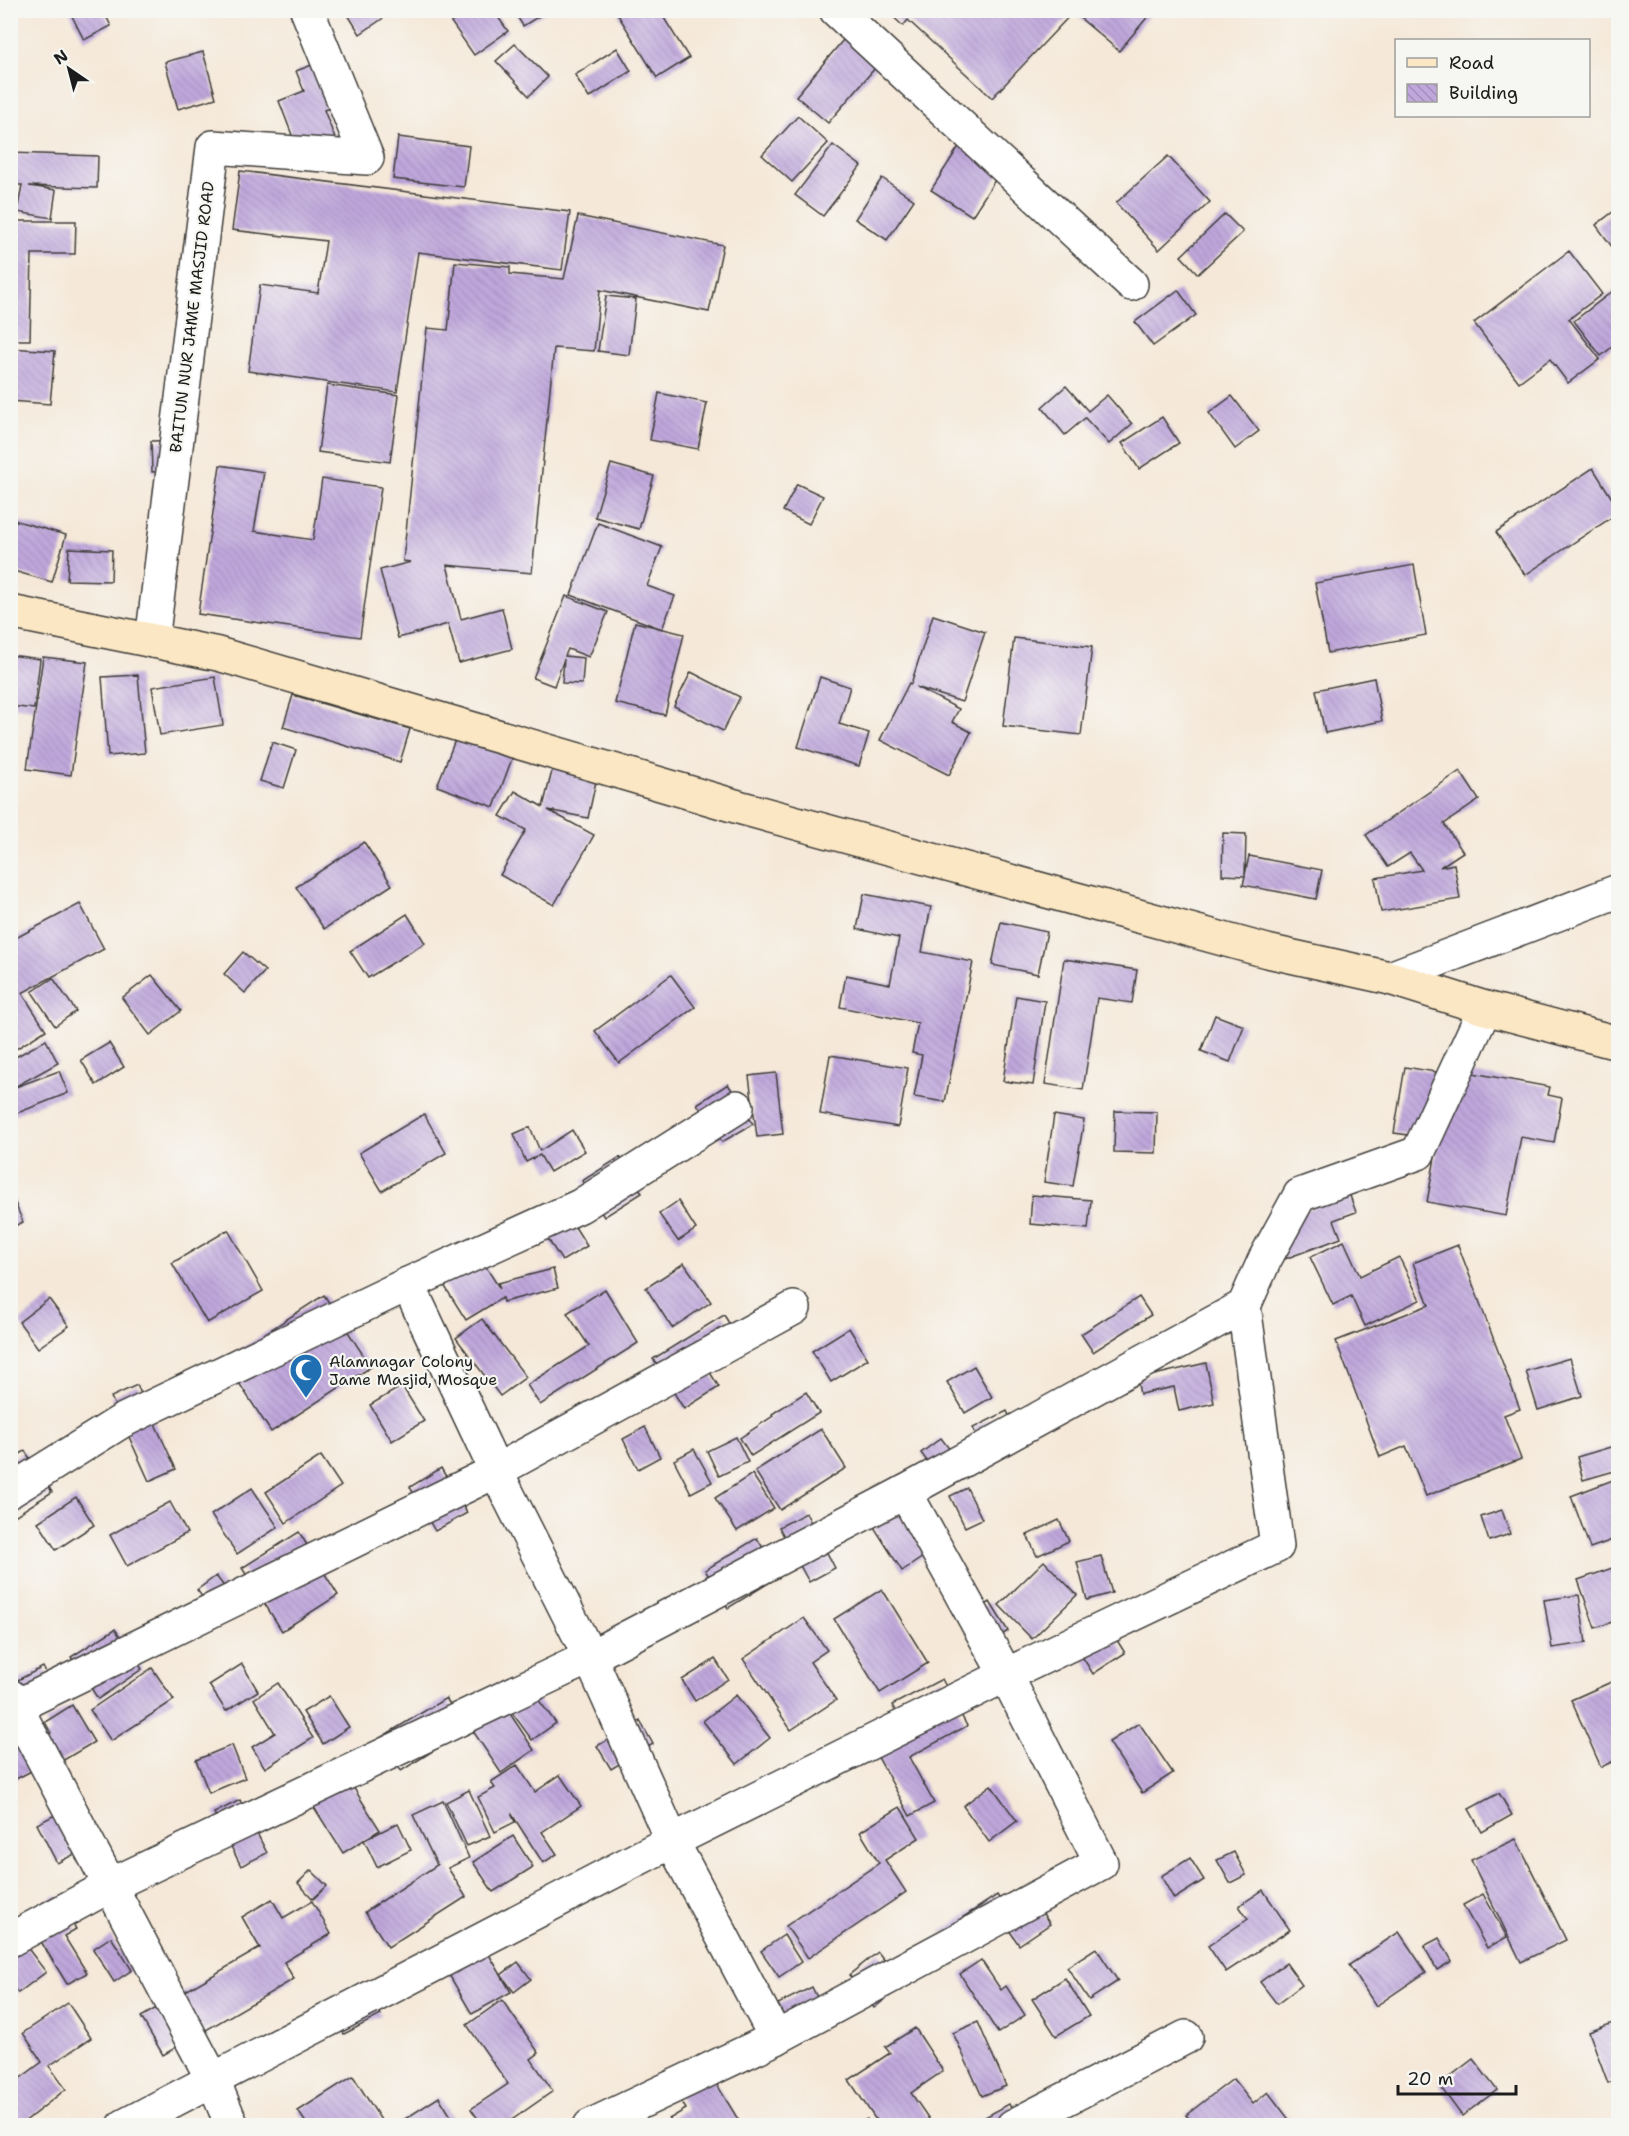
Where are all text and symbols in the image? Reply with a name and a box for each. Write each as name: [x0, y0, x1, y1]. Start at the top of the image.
north arrow: [39, 39, 99, 99]
legend: [1395, 39, 1590, 117]
text: N: [49, 45, 72, 69]
text: Road: [1449, 51, 1494, 75]
text: Building: [1449, 81, 1518, 105]
street label: BAITUN NUR JAME MASJID ROAD: [165, 180, 219, 454]
place label: Alamnagar Colony Jame Masjid, Mosque: [329, 1351, 497, 1390]
mosque icon: Alamnagar Colony Jame Masjid, Mosque: [288, 1352, 324, 1399]
scale bar: [1398, 2058, 1516, 2096]
text: 20 m: [1407, 2067, 1453, 2091]

